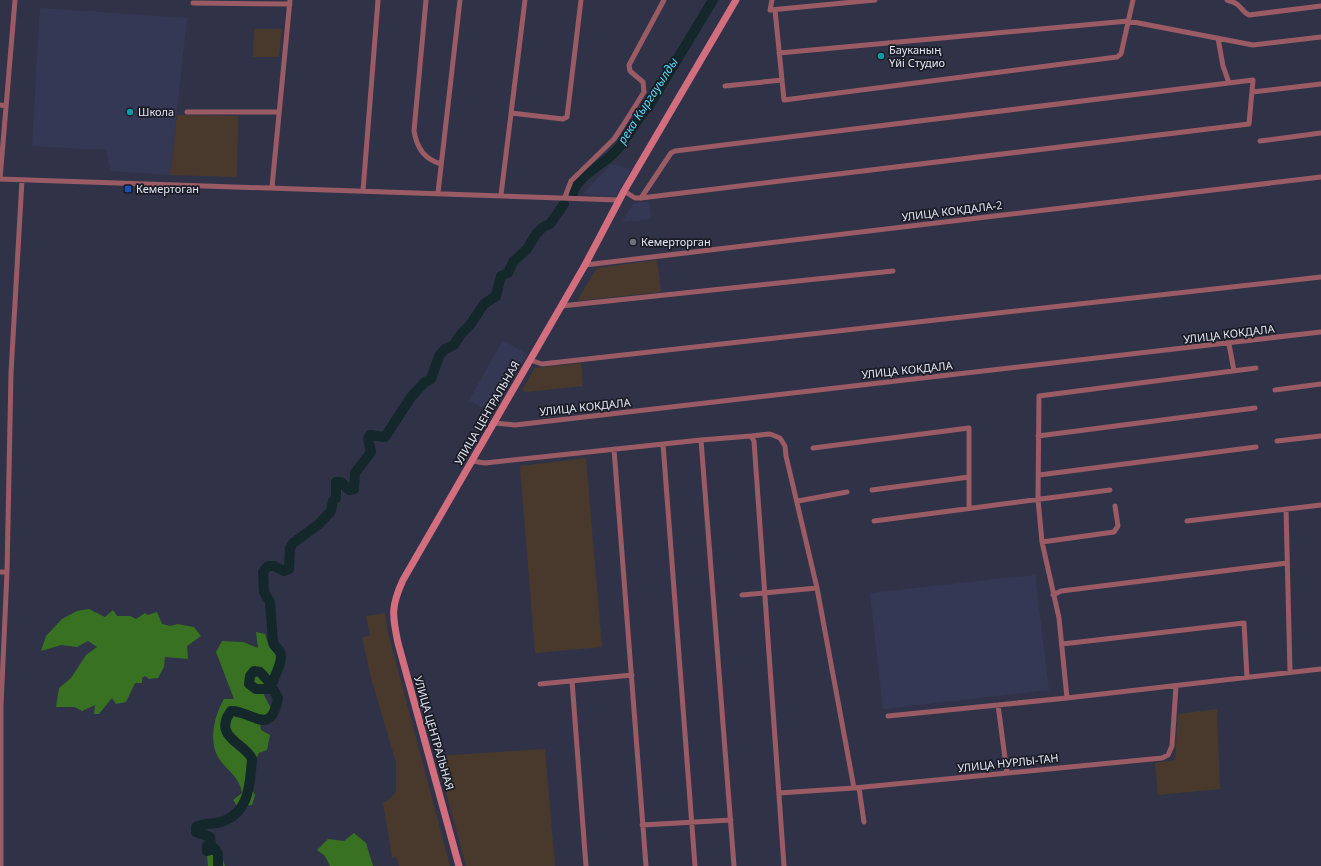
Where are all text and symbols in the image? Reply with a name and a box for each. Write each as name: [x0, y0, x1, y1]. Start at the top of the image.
place label: Бауканың Үйі Студио: [889, 42, 945, 70]
marker: Бауканың Үйі Студио: [876, 51, 886, 61]
water label: река Кыргауылды: [613, 54, 682, 148]
place label: Школа: [138, 104, 174, 119]
marker: Школа: [125, 107, 135, 117]
place label: Кемертоган: [136, 181, 199, 196]
marker: Кемертоган: [123, 184, 133, 194]
street label: УЛИЦА КОКДАЛА-2: [901, 197, 1003, 224]
place label: Кемерторган: [641, 234, 711, 249]
marker: Кемерторган: [628, 237, 638, 247]
street label: УЛИЦА КОКДАЛА: [1183, 320, 1276, 347]
street label: УЛИЦА КОКДАЛА: [861, 357, 954, 382]
street label: УЛИЦА ЦЕНТРАЛЬНАЯ: [451, 358, 523, 468]
street label: УЛИЦА КОКДАЛА: [539, 394, 632, 419]
street label: УЛИЦА ЦЕНТРАЛЬНАЯ: [411, 674, 458, 792]
street label: УЛИЦА НУРЛЫ-ТАН: [957, 750, 1059, 775]

